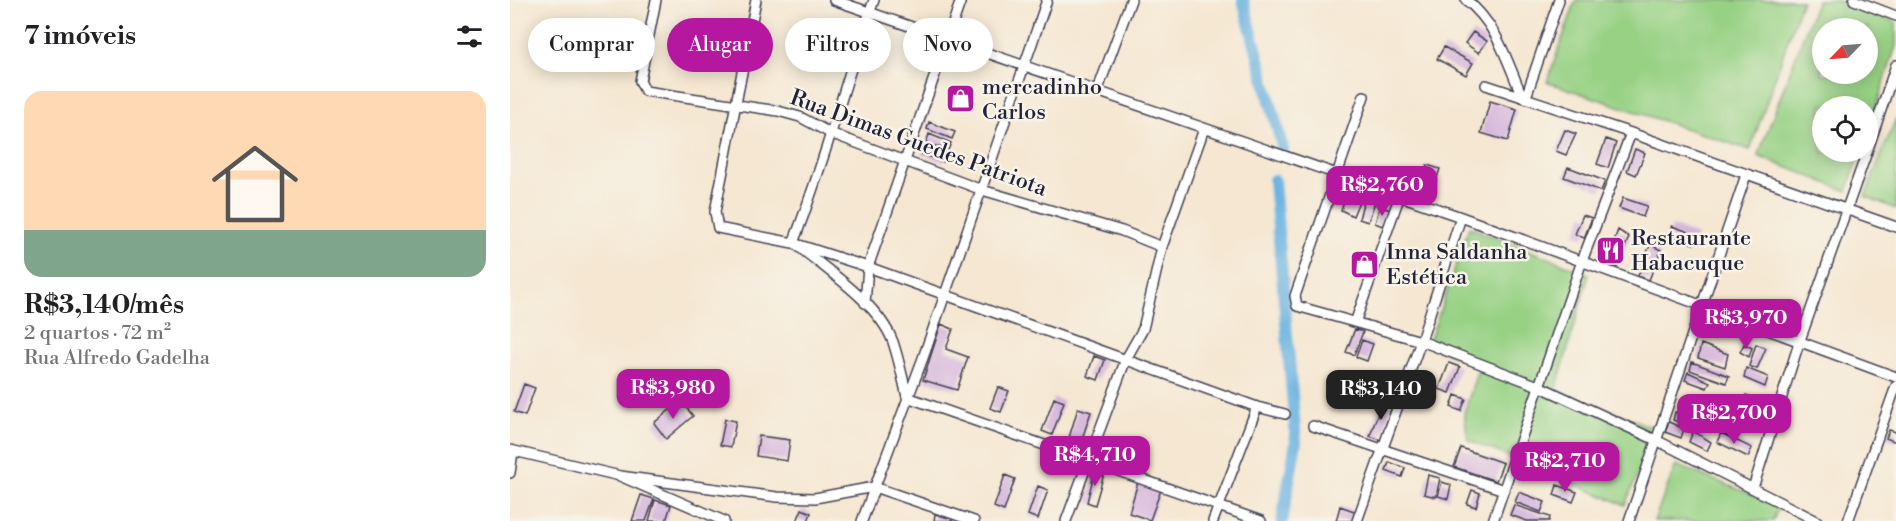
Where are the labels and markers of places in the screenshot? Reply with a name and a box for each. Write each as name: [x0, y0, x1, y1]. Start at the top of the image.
place label: mercadinho Carlos: [982, 74, 1102, 126]
shop icon: mercadinho Carlos: [945, 83, 977, 115]
pin: R$2,760: [1327, 166, 1437, 217]
place label: Restaurante Habacuque: [1631, 225, 1751, 277]
restaurant icon: Restaurante Habacuque: [1594, 234, 1626, 266]
place label: Inna Saldanha Estética: [1386, 239, 1528, 291]
shop icon: Inna Saldanha Estética: [1349, 248, 1381, 280]
pin: R$3,970: [1691, 299, 1801, 350]
pin: R$3,980: [618, 369, 728, 420]
pin: R$3,140: [1326, 370, 1436, 421]
pin: R$2,700: [1679, 394, 1789, 445]
pin: R$4,710: [1040, 436, 1150, 487]
pin: R$2,710: [1510, 442, 1620, 493]

